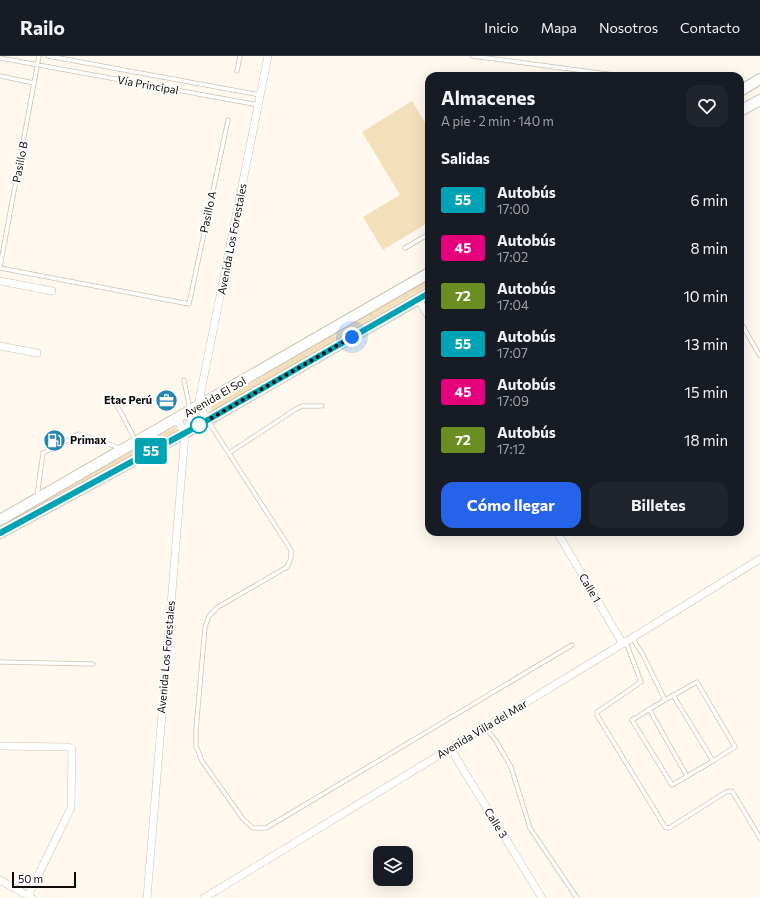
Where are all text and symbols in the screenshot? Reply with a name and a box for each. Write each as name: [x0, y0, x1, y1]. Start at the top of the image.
text: Railo: [20, 16, 65, 39]
text: Inicio: [484, 19, 519, 36]
text: Mapa: [541, 19, 577, 36]
text: Nosotros: [599, 19, 658, 36]
text: Contacto: [680, 19, 740, 36]
street label: Vía Principal: [116, 73, 180, 96]
button: heart: [686, 85, 728, 127]
text: Almacenes: [441, 86, 535, 109]
text: A pie · 2 min · 140 m: [441, 113, 554, 129]
street label: Pasillo B: [9, 140, 30, 184]
text: Salidas: [441, 149, 490, 167]
street label: Avenida Los Forestales: [214, 182, 249, 296]
text: Autobús: [497, 183, 556, 201]
street label: Pasillo A: [197, 189, 218, 234]
text: 55: [455, 191, 471, 208]
text: 6 min: [690, 191, 728, 209]
text: 17:00: [497, 201, 529, 217]
text: Autobús: [497, 231, 556, 249]
text: 45: [455, 239, 471, 256]
text: 8 min: [690, 239, 728, 257]
text: 17:02: [497, 249, 528, 265]
text: Autobús: [497, 279, 556, 297]
text: 72: [455, 287, 471, 304]
text: 10 min: [683, 287, 728, 305]
text: 17:04: [497, 297, 529, 313]
your location: [342, 327, 362, 347]
text: Autobús: [497, 327, 556, 345]
text: 55: [455, 335, 471, 352]
text: 13 min: [685, 335, 728, 353]
text: 17:07: [497, 345, 528, 361]
street label: Avenida El Sol: [182, 374, 248, 419]
text: Autobús: [497, 375, 556, 393]
text: 45: [455, 383, 471, 400]
text: 15 min: [685, 383, 728, 401]
office icon: Etac Perú: [154, 387, 180, 413]
place label: Etac Perú: [104, 393, 152, 406]
text: 17:09: [497, 393, 529, 409]
unlabelled marker: [190, 416, 208, 434]
text: Autobús: [497, 423, 556, 441]
fuel station icon: Primax: [41, 427, 67, 453]
text: 72: [455, 431, 471, 448]
text: 18 min: [684, 431, 728, 449]
place label: Primax: [70, 433, 107, 446]
line badge: 55: [133, 438, 169, 464]
text: 17:12: [497, 441, 525, 457]
text: 55: [143, 442, 159, 459]
button: Cómo llegar: [441, 482, 581, 528]
button: Billetes: [589, 482, 728, 528]
street label: Calle 1: [577, 571, 604, 605]
street label: Avenida Los Forestales: [154, 600, 177, 714]
street label: Avenida Villa del Mar: [434, 696, 530, 761]
street label: Calle 3: [482, 805, 511, 840]
map controls: [373, 846, 413, 886]
button: layers: [373, 846, 413, 886]
scale bar: [12, 870, 76, 889]
text: 50 m: [18, 872, 43, 885]

